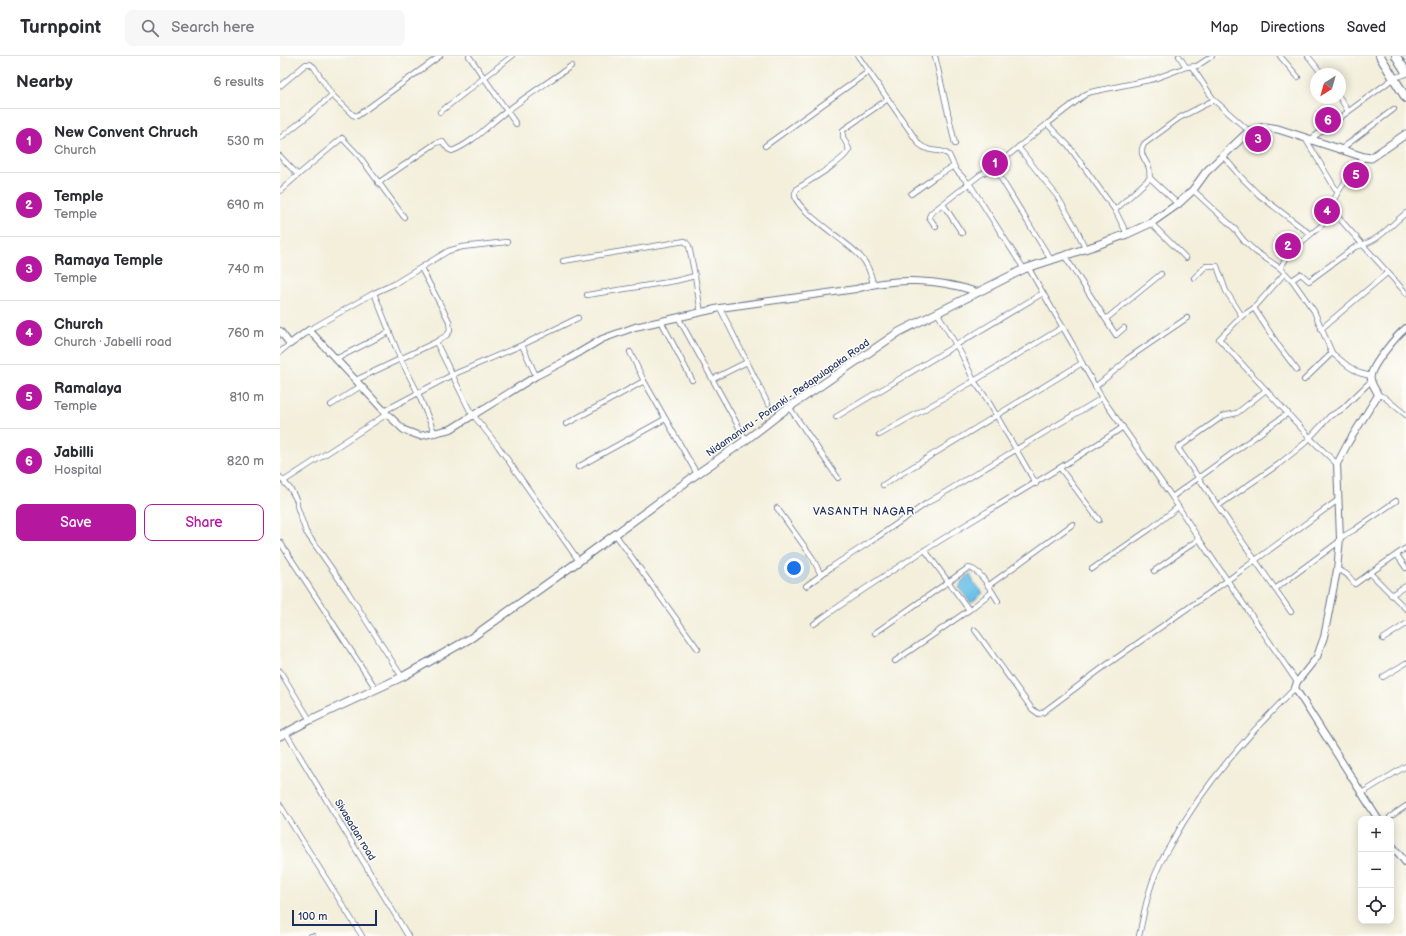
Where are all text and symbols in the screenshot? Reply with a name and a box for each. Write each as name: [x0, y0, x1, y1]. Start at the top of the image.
search box: [125, 10, 405, 46]
text: Turnpoint: [20, 16, 101, 39]
icon: search: [139, 17, 161, 39]
text: Search here: [171, 18, 254, 37]
text: Map: [1210, 19, 1238, 36]
text: Directions: [1260, 19, 1325, 36]
text: Saved: [1347, 19, 1386, 36]
north arrow: [1310, 68, 1346, 104]
text: Nearby: [16, 72, 73, 92]
text: 6 results: [214, 74, 264, 90]
pin: 6: [1315, 105, 1341, 135]
text: New Convent Chruch: [54, 123, 198, 142]
pin: 3: [1245, 124, 1271, 154]
text: 1: [26, 133, 32, 149]
text: 530 m: [227, 133, 264, 149]
text: Church: [54, 142, 96, 158]
pin: 1: [982, 148, 1008, 178]
pin: 5: [1343, 160, 1369, 190]
text: Temple: [54, 187, 103, 206]
pin: 4: [1314, 196, 1340, 226]
text: 2: [25, 197, 33, 213]
text: 690 m: [227, 197, 264, 213]
text: Temple: [54, 206, 97, 222]
pin: 2: [1275, 231, 1301, 261]
text: Ramaya Temple: [54, 251, 163, 270]
text: 3: [25, 261, 33, 277]
text: 740 m: [228, 261, 264, 277]
text: Temple: [54, 270, 97, 286]
text: Church: [54, 315, 103, 334]
text: 4: [25, 325, 33, 341]
text: 760 m: [228, 325, 264, 341]
text: Church · Jabelli road: [54, 334, 172, 350]
street label: Nidamanuru - Poranki - Pedapulapaka Road: [704, 337, 872, 459]
text: Ramalaya: [54, 379, 122, 398]
text: 5: [25, 389, 33, 405]
text: 810 m: [229, 389, 264, 405]
text: Temple: [54, 398, 97, 414]
text: Jabilli: [54, 443, 94, 462]
text: 6: [25, 453, 33, 469]
text: 820 m: [227, 453, 264, 469]
text: Hospital: [54, 462, 102, 478]
button: Save: [16, 504, 136, 541]
button: Share: [144, 504, 264, 541]
district label: VASANTH NAGAR: [813, 505, 915, 518]
your location: [784, 558, 804, 578]
street label: Sivasadan road: [332, 797, 378, 863]
map controls: [1358, 816, 1394, 924]
button: +: [1358, 816, 1394, 852]
button: −: [1358, 852, 1394, 888]
button: locate: [1358, 888, 1394, 924]
scale bar: [292, 908, 377, 927]
text: 100 m: [298, 910, 327, 923]

